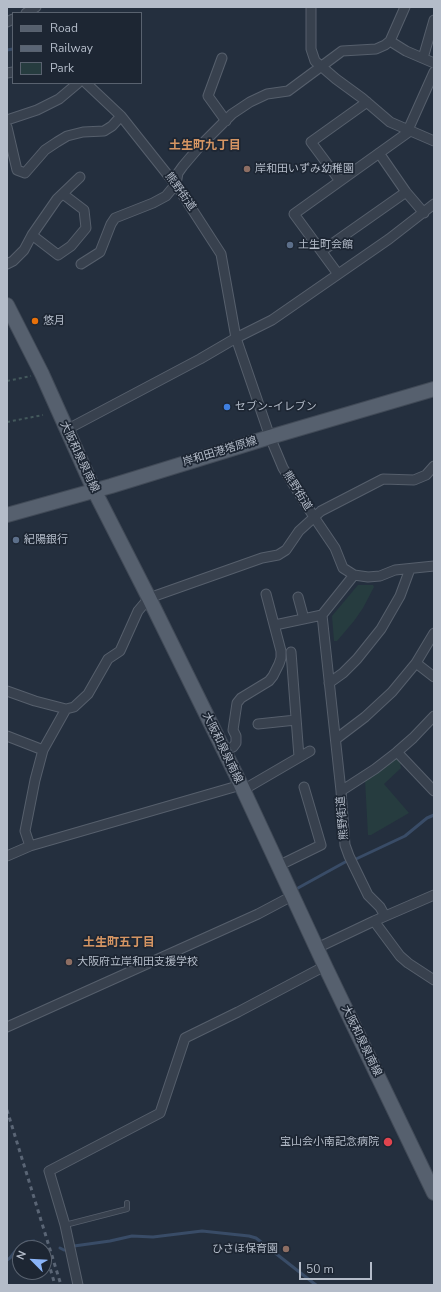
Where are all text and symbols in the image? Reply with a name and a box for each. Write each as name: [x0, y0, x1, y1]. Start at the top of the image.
legend: [12, 12, 142, 84]
text: Road: [50, 20, 78, 36]
text: Railway: [50, 40, 93, 56]
text: Park: [50, 60, 74, 76]
district label: 土生町九丁目: [169, 139, 241, 153]
place label: 岸和田いずみ幼稚園: [255, 162, 354, 176]
marker: 岸和田いずみ幼稚園: [242, 164, 252, 174]
street label: 熊野街道: [162, 170, 198, 214]
place label: 土生町会館: [298, 238, 353, 252]
marker: 土生町会館: [285, 240, 295, 250]
place label: 悠月: [43, 314, 65, 328]
marker: 悠月: [30, 316, 40, 326]
place label: セブン-イレブン: [235, 400, 317, 414]
marker: セブン-イレブン: [222, 402, 232, 412]
street label: 大阪和泉泉南線: [57, 419, 101, 495]
street label: 岸和田港塔原線: [181, 434, 259, 470]
street label: 熊野街道: [280, 469, 314, 513]
place label: 紀陽銀行: [24, 533, 68, 547]
marker: 紀陽銀行: [11, 535, 21, 545]
street label: 大阪和泉泉南線: [199, 711, 245, 785]
street label: 熊野街道: [335, 796, 351, 840]
district label: 土生町五丁目: [83, 936, 155, 950]
place label: 大阪府立岸和田支援学校: [77, 955, 198, 969]
marker: 大阪府立岸和田支援学校: [64, 957, 74, 967]
street label: 大阪和泉泉南線: [338, 1004, 384, 1078]
place label: 宝山会小南記念病院: [280, 1135, 379, 1149]
marker: 宝山会小南記念病院: [382, 1136, 394, 1148]
north arrow: [12, 1240, 52, 1280]
place label: ひさほ保育園: [212, 1242, 278, 1256]
marker: ひさほ保育園: [281, 1244, 291, 1254]
text: N: [13, 1249, 30, 1262]
scale bar: [301, 1254, 374, 1280]
text: 50 m: [306, 1261, 334, 1277]

